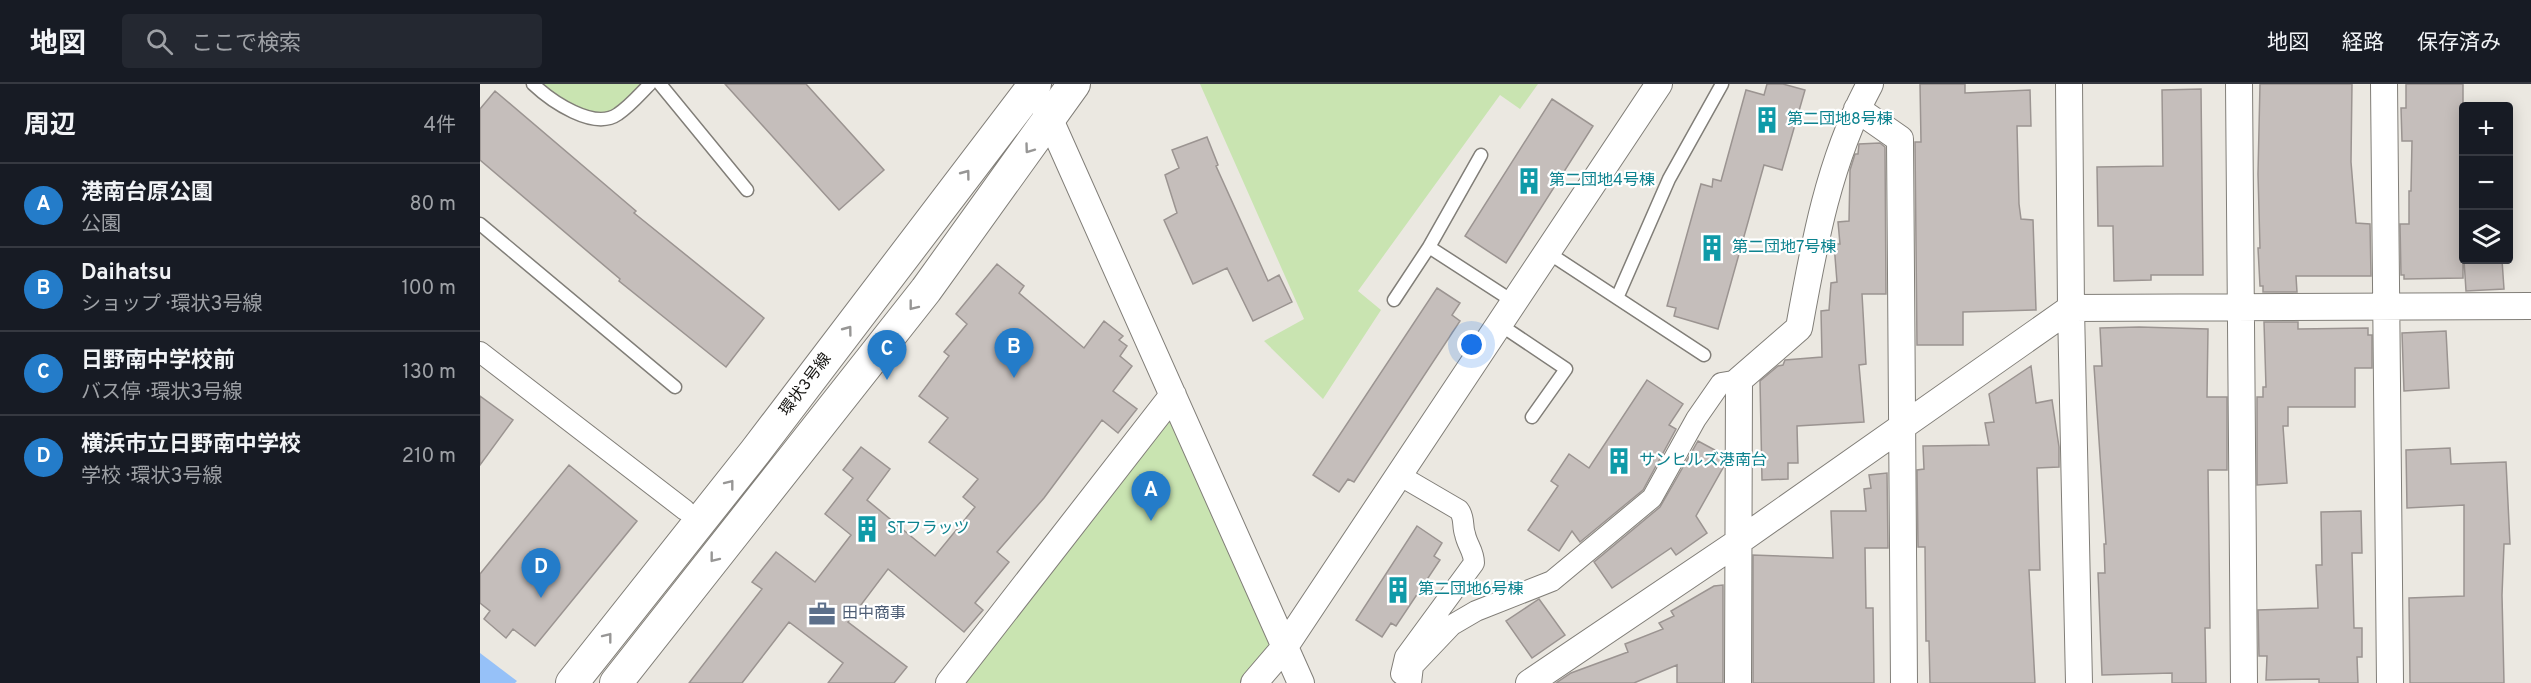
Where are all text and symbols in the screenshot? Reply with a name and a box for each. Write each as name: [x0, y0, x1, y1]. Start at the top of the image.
search box: [122, 14, 542, 68]
icon: search: [143, 25, 176, 58]
text: 地図: [30, 27, 86, 63]
text: 地図: [2267, 30, 2309, 57]
text: 経路: [2342, 30, 2384, 57]
text: 保存済み: [2417, 30, 2501, 57]
text: ここで検索: [191, 31, 301, 58]
map controls: [2459, 102, 2513, 264]
button: +: [2459, 102, 2513, 156]
building icon: 第二団地8号棟: [1752, 105, 1782, 135]
text: 周辺: [24, 110, 76, 143]
place label: 第二団地8号棟: [1787, 110, 1893, 130]
text: 4件: [424, 113, 456, 139]
one-way arrow: [1025, 143, 1036, 154]
button: −: [2459, 156, 2513, 210]
building icon: 第二団地4号棟: [1514, 166, 1544, 196]
one-way arrow: [959, 170, 970, 181]
place label: 第二団地4号棟: [1549, 171, 1655, 191]
text: 港南台原公園: [81, 180, 213, 207]
text: A: [36, 192, 51, 218]
text: 80 m: [410, 192, 456, 218]
button: layers: [2459, 210, 2513, 264]
text: 公園: [81, 212, 121, 238]
building icon: 第二団地7号棟: [1697, 233, 1727, 263]
place label: 第二団地7号棟: [1732, 238, 1836, 258]
text: Daihatsu: [81, 260, 172, 287]
text: B: [37, 276, 50, 302]
text: 100 m: [401, 276, 456, 302]
text: ショップ · 環状3号線: [81, 292, 262, 318]
one-way arrow: [910, 299, 921, 310]
one-way arrow: [841, 325, 852, 336]
pin: B: [994, 328, 1034, 378]
pin: C: [868, 330, 906, 380]
your location: [1457, 330, 1486, 359]
text: 日野南中学校前: [81, 348, 235, 375]
street label: 環状3号線: [776, 350, 836, 420]
text: C: [37, 360, 50, 386]
text: 130 m: [402, 360, 456, 386]
text: バス停 · 環状3号線: [81, 380, 242, 406]
text: 横浜市立日野南中学校: [81, 432, 301, 459]
text: D: [36, 444, 51, 470]
text: 210 m: [402, 444, 456, 470]
building icon: サンヒルズ港南台: [1604, 446, 1634, 476]
place label: サンヒルズ港南台: [1639, 451, 1767, 471]
text: 学校 · 環状3号線: [81, 464, 222, 490]
pin: A: [1132, 472, 1170, 521]
one-way arrow: [722, 480, 733, 491]
building icon: STフラッツ: [852, 514, 882, 544]
place label: STフラッツ: [887, 519, 970, 539]
pin: D: [522, 548, 560, 598]
one-way arrow: [711, 551, 722, 562]
building icon: 第二団地6号棟: [1383, 575, 1413, 605]
place label: 第二団地6号棟: [1418, 580, 1524, 600]
office icon: 田中商事: [807, 599, 837, 629]
place label: 田中商事: [842, 604, 906, 624]
one-way arrow: [601, 633, 612, 644]

